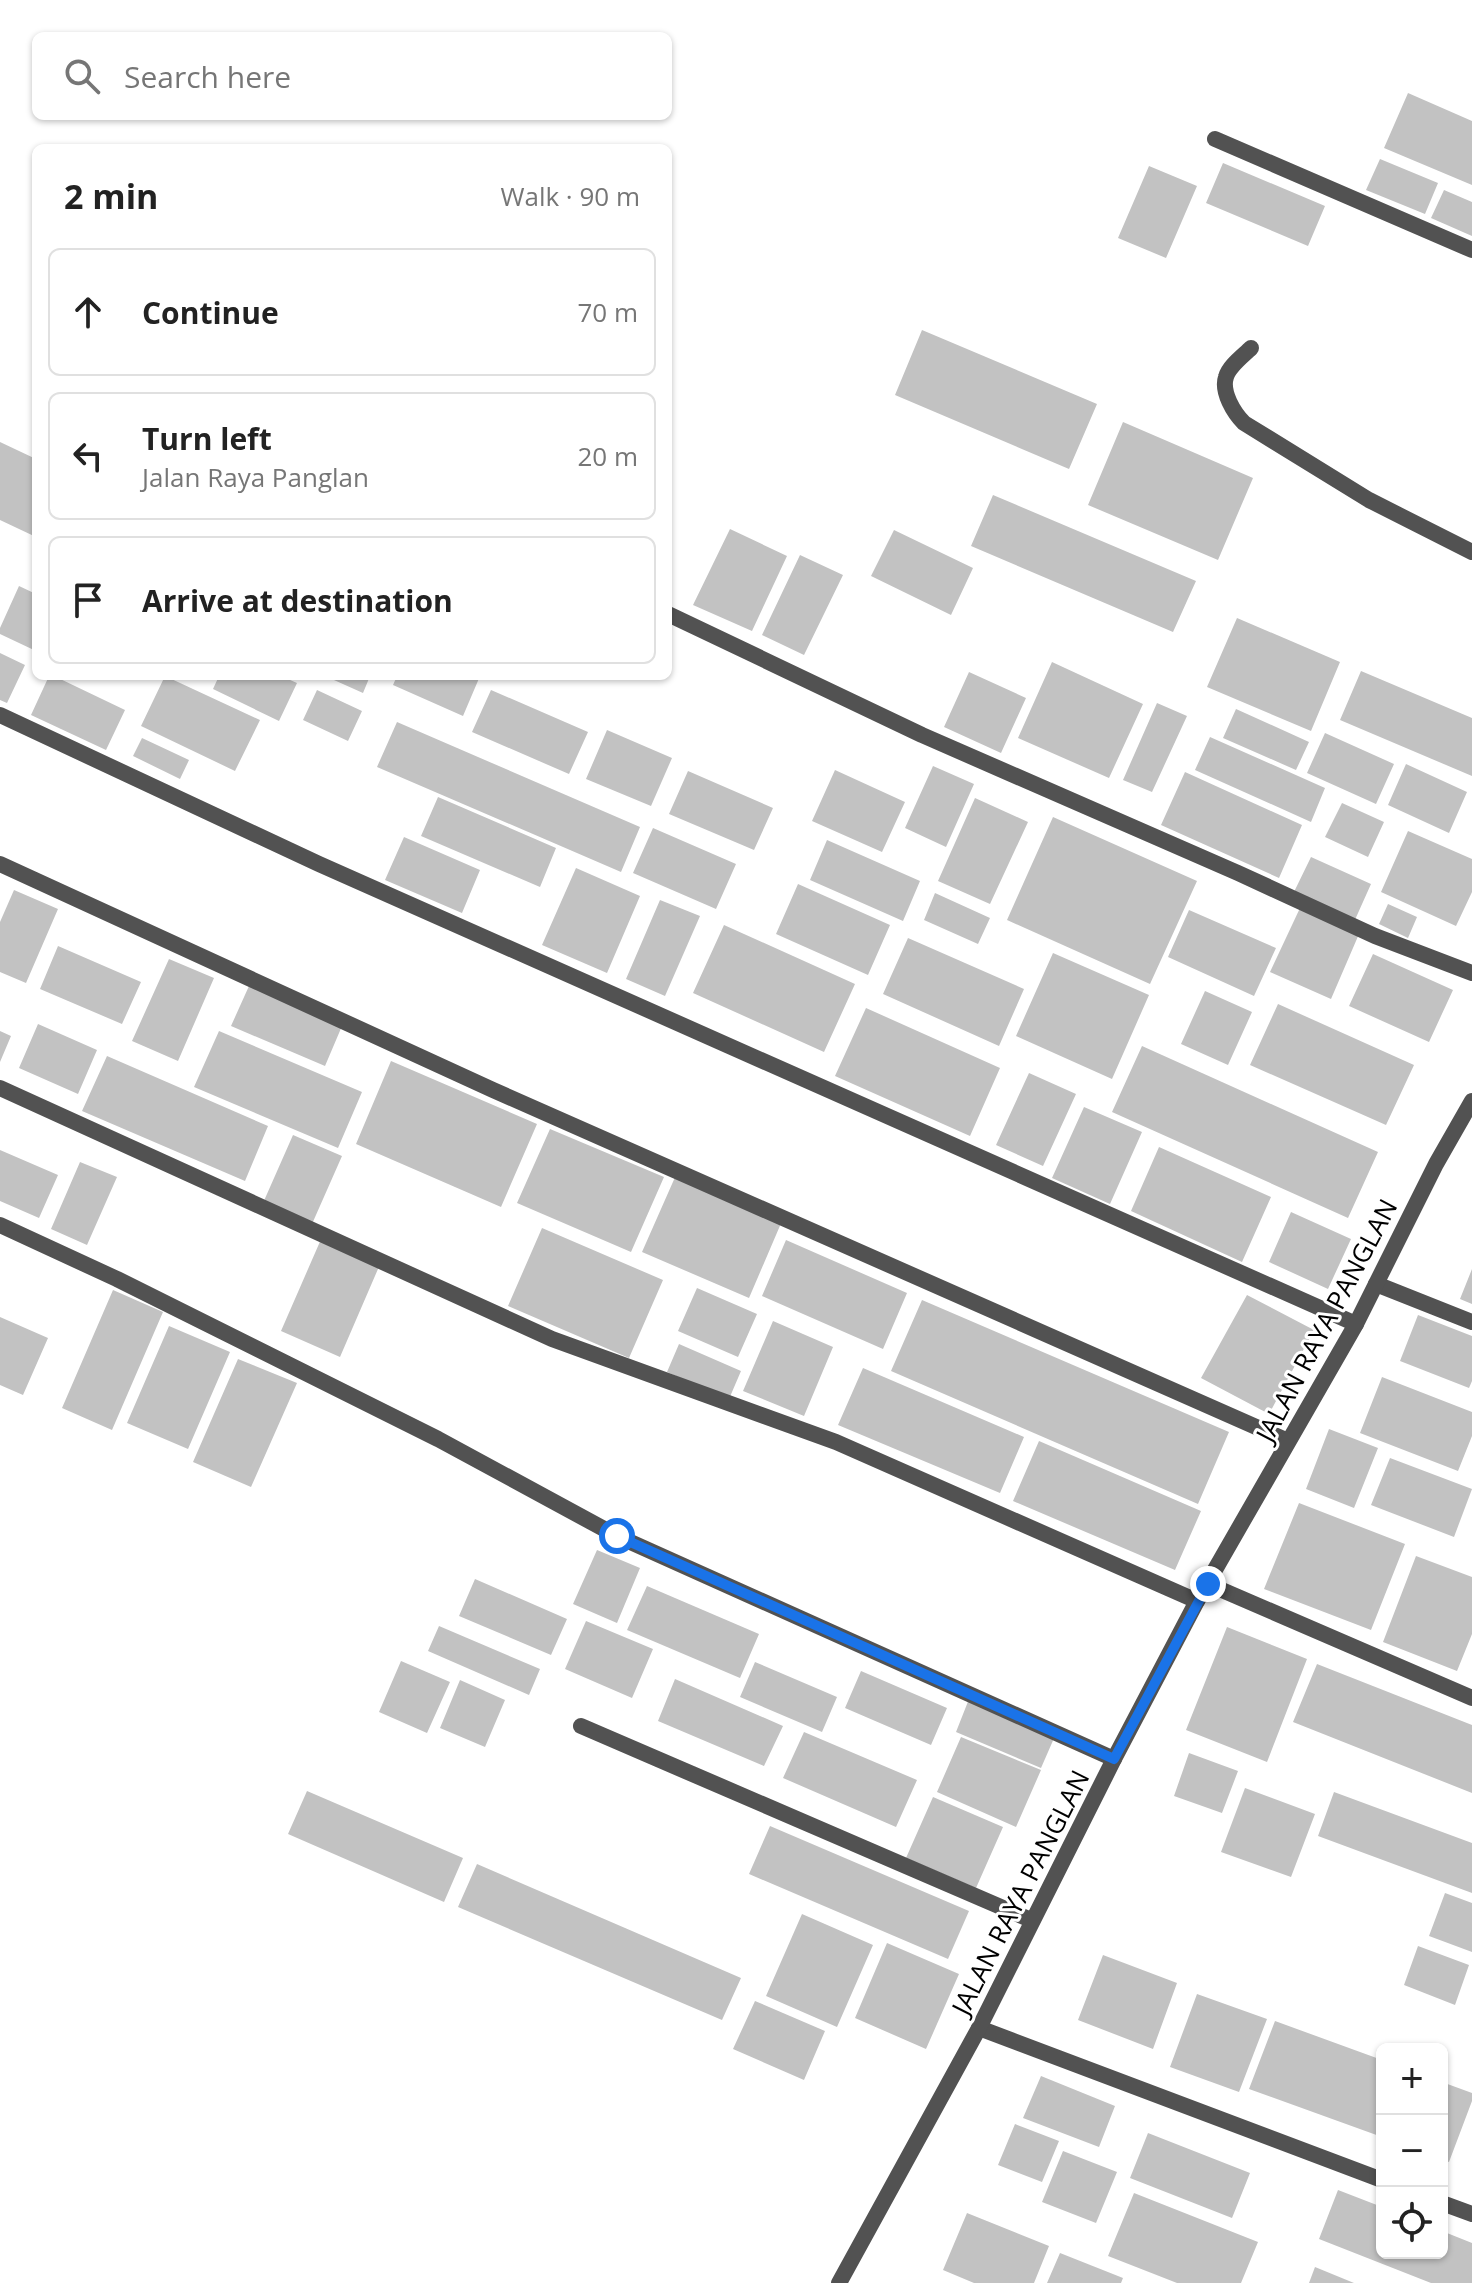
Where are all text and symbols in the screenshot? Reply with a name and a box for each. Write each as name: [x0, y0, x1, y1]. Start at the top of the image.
search box: [32, 32, 672, 120]
icon: search: [60, 54, 104, 98]
text: Search here: [124, 56, 291, 97]
text: 2 min: [64, 173, 158, 219]
text: Walk · 90 m: [500, 178, 640, 214]
icon: ahead: [66, 290, 110, 334]
text: Continue: [142, 292, 279, 333]
text: 70 m: [577, 294, 638, 330]
text: Turn left: [142, 418, 272, 459]
icon: left: [66, 434, 110, 478]
text: 20 m: [577, 438, 638, 474]
text: Jalan Raya Panglan: [142, 459, 369, 495]
icon: arrive: [66, 578, 110, 622]
text: Arrive at destination: [142, 580, 453, 621]
street label: JALAN RAYA PANGLAN: [1245, 1192, 1405, 1450]
route start: [599, 1518, 635, 1554]
route end: [1190, 1566, 1226, 1602]
street label: JALAN RAYA PANGLAN: [941, 1763, 1097, 2023]
map controls: [1376, 2043, 1448, 2259]
button: +: [1376, 2043, 1448, 2115]
button: −: [1376, 2115, 1448, 2187]
button: locate: [1376, 2187, 1448, 2259]

